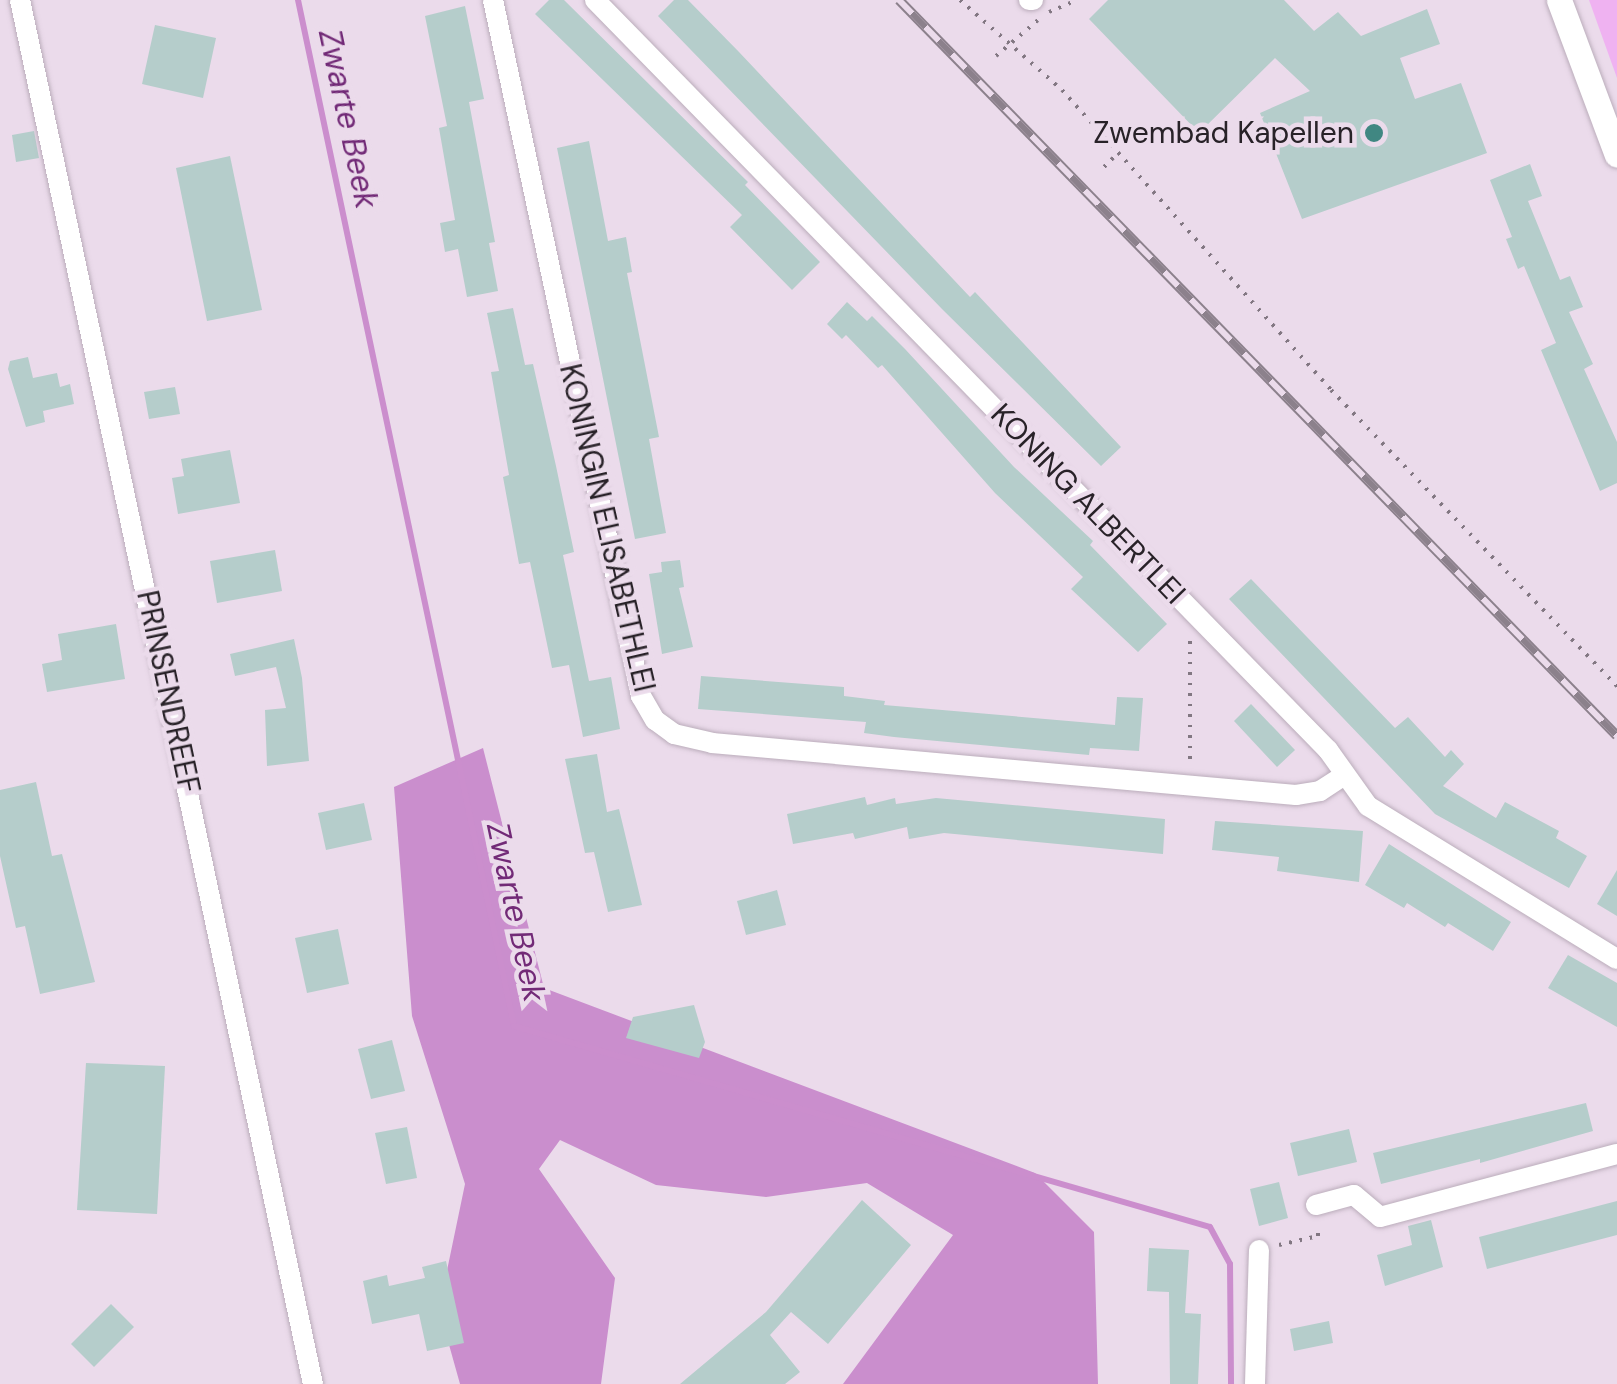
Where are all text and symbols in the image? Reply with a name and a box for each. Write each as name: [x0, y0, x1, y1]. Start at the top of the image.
water label: Zwarte Beek: [310, 26, 386, 212]
place label: Zwembad Kapellen: [1093, 115, 1354, 151]
marker: Zwembad Kapellen: [1363, 122, 1385, 144]
street label: KONINGIN ELISABETHLEI: [552, 360, 662, 696]
street label: KONING ALBERTLEI: [983, 397, 1193, 611]
street label: PRINSENDREEF: [129, 587, 207, 797]
water label: Zwarte Beek: [478, 819, 554, 1005]

